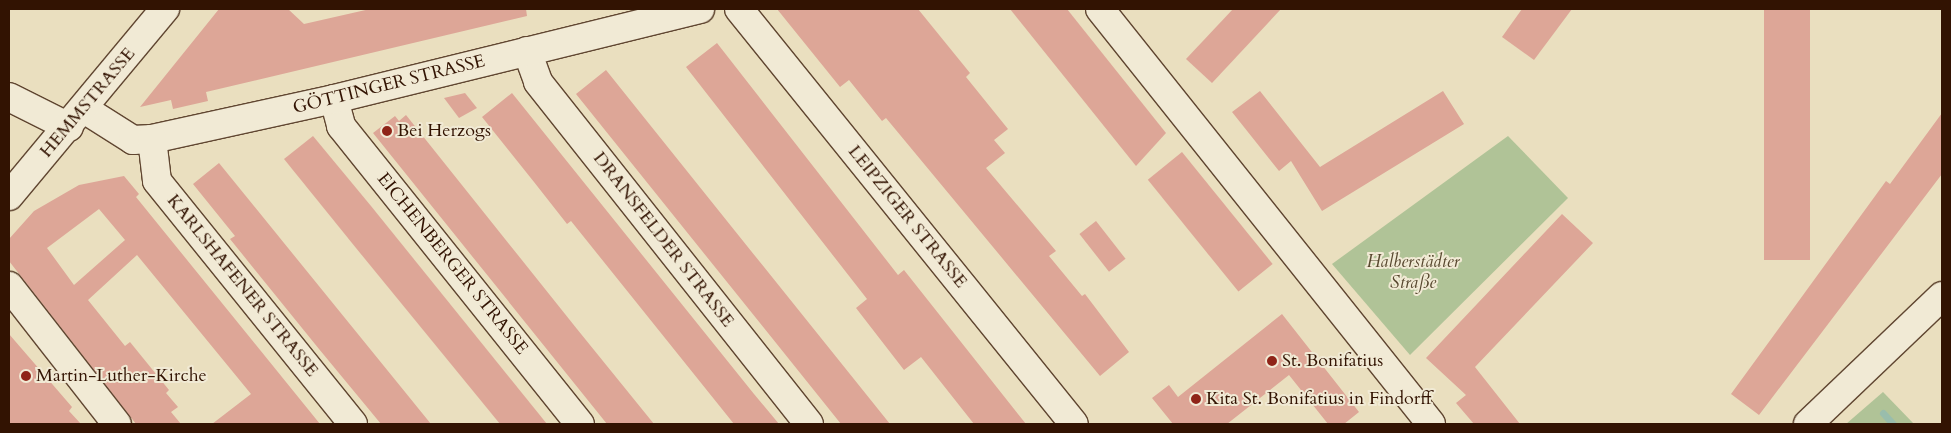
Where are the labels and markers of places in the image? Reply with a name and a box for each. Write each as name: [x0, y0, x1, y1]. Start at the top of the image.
place label: Bei Herzogs: [397, 120, 491, 142]
marker: Bei Herzogs: [381, 125, 393, 137]
place label: St. Bonifatius: [1282, 350, 1383, 372]
marker: St. Bonifatius: [1266, 355, 1278, 367]
place label: Martin-Luther-Kirche: [36, 365, 207, 387]
marker: Martin-Luther-Kirche: [20, 370, 32, 382]
place label: Kita St. Bonifatius in Findorff: [1206, 388, 1431, 410]
marker: Kita St. Bonifatius in Findorff: [1190, 393, 1202, 405]

